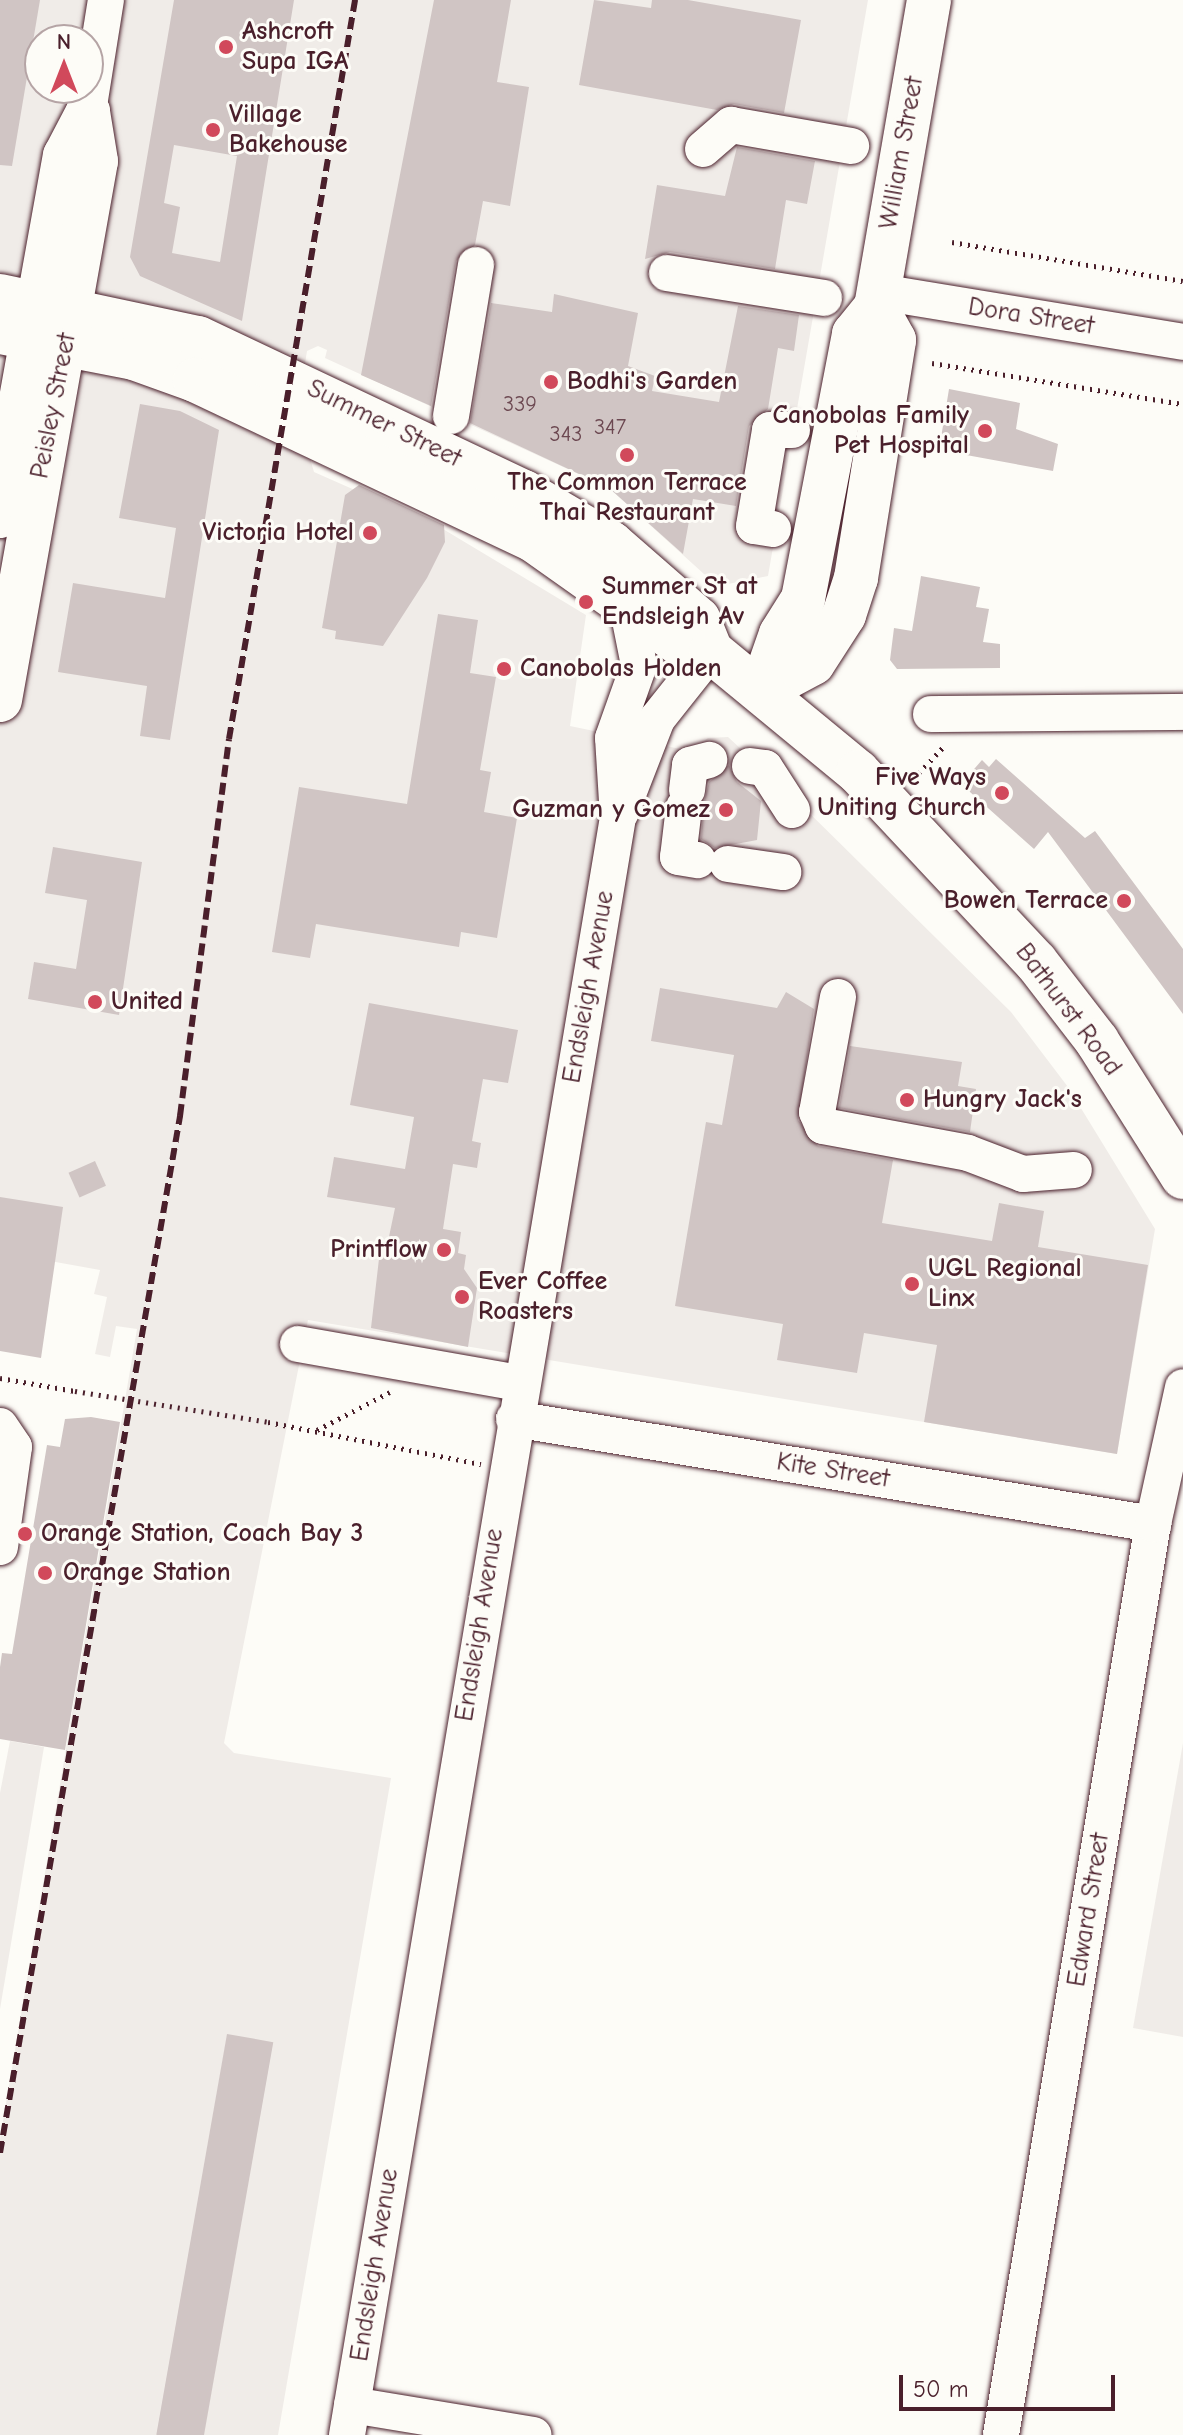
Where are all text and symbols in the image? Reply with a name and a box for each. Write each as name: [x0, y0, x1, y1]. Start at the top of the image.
place label: Ashcroft Supa IGA: [242, 16, 348, 78]
north arrow: [24, 24, 104, 104]
text: N: [57, 29, 71, 55]
marker: Ashcroft Supa IGA: [217, 38, 235, 56]
street label: William Street: [873, 74, 931, 232]
place label: Village Bakehouse: [229, 99, 348, 160]
marker: Village Bakehouse: [204, 121, 222, 139]
street label: Dora Street: [966, 292, 1096, 342]
street label: Peisley Street: [25, 331, 83, 481]
place label: Bodhi's Garden: [567, 366, 737, 398]
street label: Summer Street: [302, 373, 466, 475]
marker: Bodhi's Garden: [542, 373, 560, 391]
house number: 339: [503, 392, 537, 418]
place label: Canobolas Family Pet Hospital: [772, 400, 969, 462]
house number: 347: [594, 415, 626, 441]
house number: 343: [550, 422, 582, 448]
marker: Canobolas Family Pet Hospital: [976, 422, 994, 440]
marker: The Common Terrace Thai Restaurant: [618, 446, 636, 464]
place label: The Common Terrace Thai Restaurant: [507, 467, 747, 528]
place label: Victoria Hotel: [202, 517, 354, 549]
marker: Victoria Hotel: [361, 524, 379, 542]
place label: Summer St at Endsleigh Av: [602, 571, 757, 632]
marker: Summer St at Endsleigh Av: [577, 593, 595, 611]
place label: Canobolas Holden: [520, 653, 722, 685]
marker: Canobolas Holden: [495, 660, 513, 678]
place label: Five Ways Uniting Church: [817, 762, 986, 824]
marker: Five Ways Uniting Church: [993, 784, 1011, 802]
place label: Guzman y Gomez: [512, 794, 710, 826]
marker: Guzman y Gomez: [717, 801, 735, 819]
place label: Bowen Terrace: [944, 885, 1108, 917]
street label: Endsleigh Avenue: [557, 888, 621, 1086]
marker: Bowen Terrace: [1115, 892, 1133, 910]
street label: Bathurst Road: [1008, 938, 1128, 1082]
place label: United: [111, 986, 183, 1018]
marker: United: [86, 993, 104, 1011]
place label: Hungry Jack's: [923, 1084, 1082, 1116]
marker: Hungry Jack's: [898, 1091, 916, 1109]
place label: Printflow: [330, 1234, 428, 1266]
marker: Printflow: [435, 1241, 453, 1259]
place label: UGL Regional Linx: [928, 1253, 1082, 1314]
place label: Ever Coffee Roasters: [478, 1266, 607, 1328]
marker: UGL Regional Linx: [903, 1275, 921, 1293]
marker: Ever Coffee Roasters: [453, 1288, 471, 1306]
street label: Kite Street: [774, 1447, 892, 1495]
place label: Orange Station, Coach Bay 3: [41, 1518, 363, 1550]
marker: Orange Station, Coach Bay 3: [16, 1525, 34, 1543]
street label: Endsleigh Avenue: [449, 1526, 511, 1724]
place label: Orange Station: [63, 1557, 231, 1589]
marker: Orange Station: [34, 1562, 56, 1584]
street label: Edward Street: [1061, 1831, 1117, 1989]
street label: Endsleigh Avenue: [344, 2166, 406, 2364]
scale bar: [903, 2359, 1119, 2409]
text: 50 m: [913, 2375, 969, 2403]

